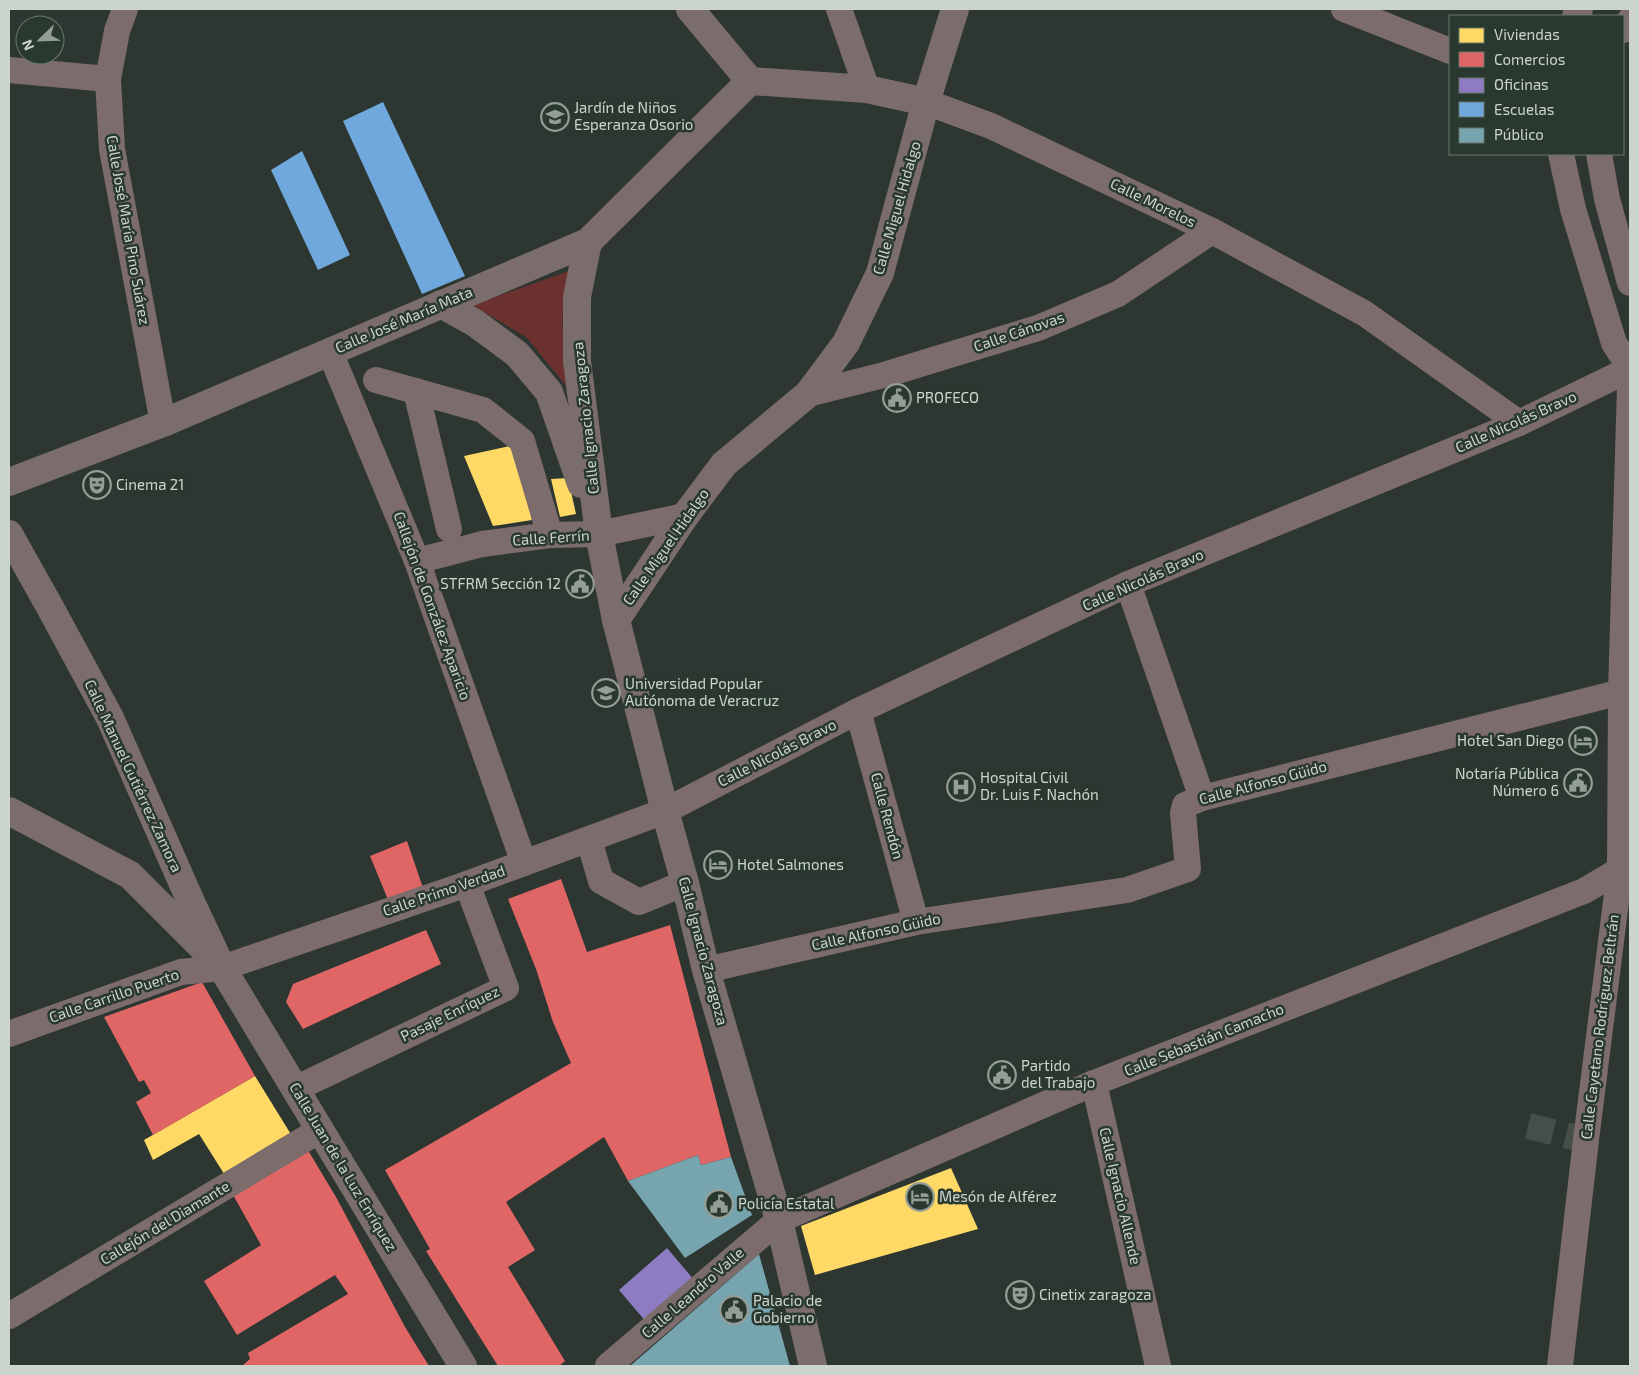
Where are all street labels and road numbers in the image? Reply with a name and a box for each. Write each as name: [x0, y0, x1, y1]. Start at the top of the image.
street label: Calle José María Pino Suárez: [103, 134, 155, 326]
street label: Calle Miguel Hidalgo: [868, 139, 924, 277]
street label: Calle Morelos: [1108, 174, 1199, 231]
street label: Calle José María Mata: [332, 282, 475, 356]
street label: Calle Cánovas: [971, 307, 1066, 355]
street label: Calle Ignacio Zaragoza: [568, 341, 602, 495]
street label: Calle Nicolás Bravo: [1452, 386, 1579, 456]
street label: Calle Miguel Hidalgo: [618, 485, 712, 608]
street label: Callejón de González Aparicio: [389, 509, 475, 703]
street label: Calle Ferrín: [512, 525, 590, 549]
street label: Calle Nicolás Bravo: [1079, 544, 1206, 614]
street label: Calle Manuel Gutiérrez Zamora: [81, 677, 186, 875]
street label: Calle Nicolás Bravo: [714, 714, 839, 790]
street label: Calle Alfonso Güido: [1197, 756, 1329, 808]
street label: Calle Rendón: [868, 770, 908, 861]
street label: Calle Primo Verdad: [380, 861, 507, 919]
street label: Calle Ignacio Zaragoza: [675, 875, 732, 1027]
street label: Calle Alfonso Güido: [810, 909, 942, 954]
street label: Calle Cayetano Rodríguez Beltrán: [1576, 913, 1622, 1140]
street label: Calle Carrillo Puerto: [46, 964, 181, 1026]
street label: Pasaje Enríquez: [397, 981, 502, 1046]
street label: Calle Sebastián Camacho: [1121, 999, 1286, 1079]
street label: Calle Juan de la Luz Enríquez: [286, 1079, 401, 1254]
street label: Calle Ignacio Allende: [1096, 1125, 1146, 1266]
street label: Callejón del Diamante: [96, 1176, 233, 1269]
street label: Calle Leandro Valle: [638, 1243, 747, 1342]

